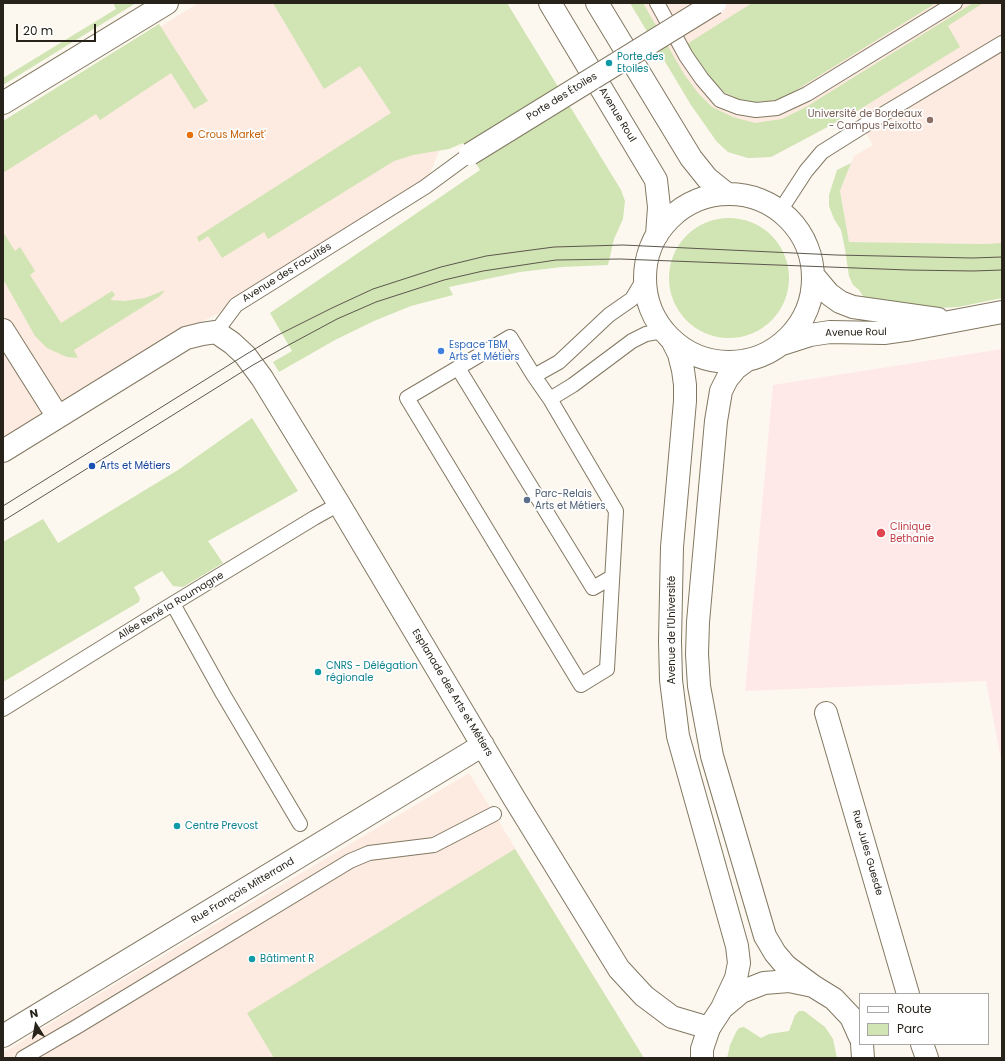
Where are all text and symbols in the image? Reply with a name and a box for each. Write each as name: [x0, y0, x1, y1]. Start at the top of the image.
scale bar: [18, 16, 98, 42]
text: 20 m: [23, 22, 53, 39]
place label: Porte des Etoiles: [617, 51, 664, 74]
marker: Porte des Etoiles: [604, 58, 614, 68]
street label: Porte des Étoiles: [525, 71, 599, 123]
street label: Avenue Roul: [596, 86, 638, 144]
place label: Université de Bordeaux - Campus Peixotto: [808, 108, 922, 132]
marker: Université de Bordeaux - Campus Peixotto: [925, 115, 935, 125]
place label: Crous Market': [198, 129, 266, 141]
marker: Crous Market': [185, 130, 195, 140]
street label: Avenue des Facultés: [240, 241, 334, 305]
street label: Avenue Roul: [825, 326, 887, 340]
place label: Espace TBM Arts et Métiers: [449, 339, 520, 362]
marker: Espace TBM Arts et Métiers: [436, 346, 446, 356]
place label: Arts et Métiers: [100, 460, 171, 472]
marker: Arts et Métiers: [87, 461, 97, 471]
place label: Parc-Relais Arts et Métiers: [535, 488, 606, 512]
marker: Parc-Relais Arts et Métiers: [522, 495, 532, 505]
place label: Clinique Bethanie: [890, 521, 934, 544]
marker: Clinique Bethanie: [875, 527, 887, 539]
street label: Allée René la Roumagne: [116, 570, 226, 642]
street label: Avenue de l'Université: [666, 576, 678, 684]
street label: Esplanade des Arts et Métiers: [409, 627, 495, 759]
place label: CNRS - Délégation régionale: [326, 660, 418, 684]
marker: CNRS - Délégation régionale: [313, 667, 323, 677]
street label: Rue Jules Guesde: [849, 809, 885, 897]
place label: Centre Prevost: [185, 820, 258, 832]
marker: Centre Prevost: [172, 821, 182, 831]
street label: Rue François Mitterrand: [189, 855, 297, 927]
place label: Bâtiment R: [260, 953, 314, 965]
marker: Bâtiment R: [247, 954, 257, 964]
legend: [859, 993, 989, 1045]
text: Route: [897, 1000, 931, 1017]
north arrow: [16, 1005, 56, 1045]
text: N: [28, 1005, 39, 1022]
text: Parc: [897, 1020, 924, 1037]

